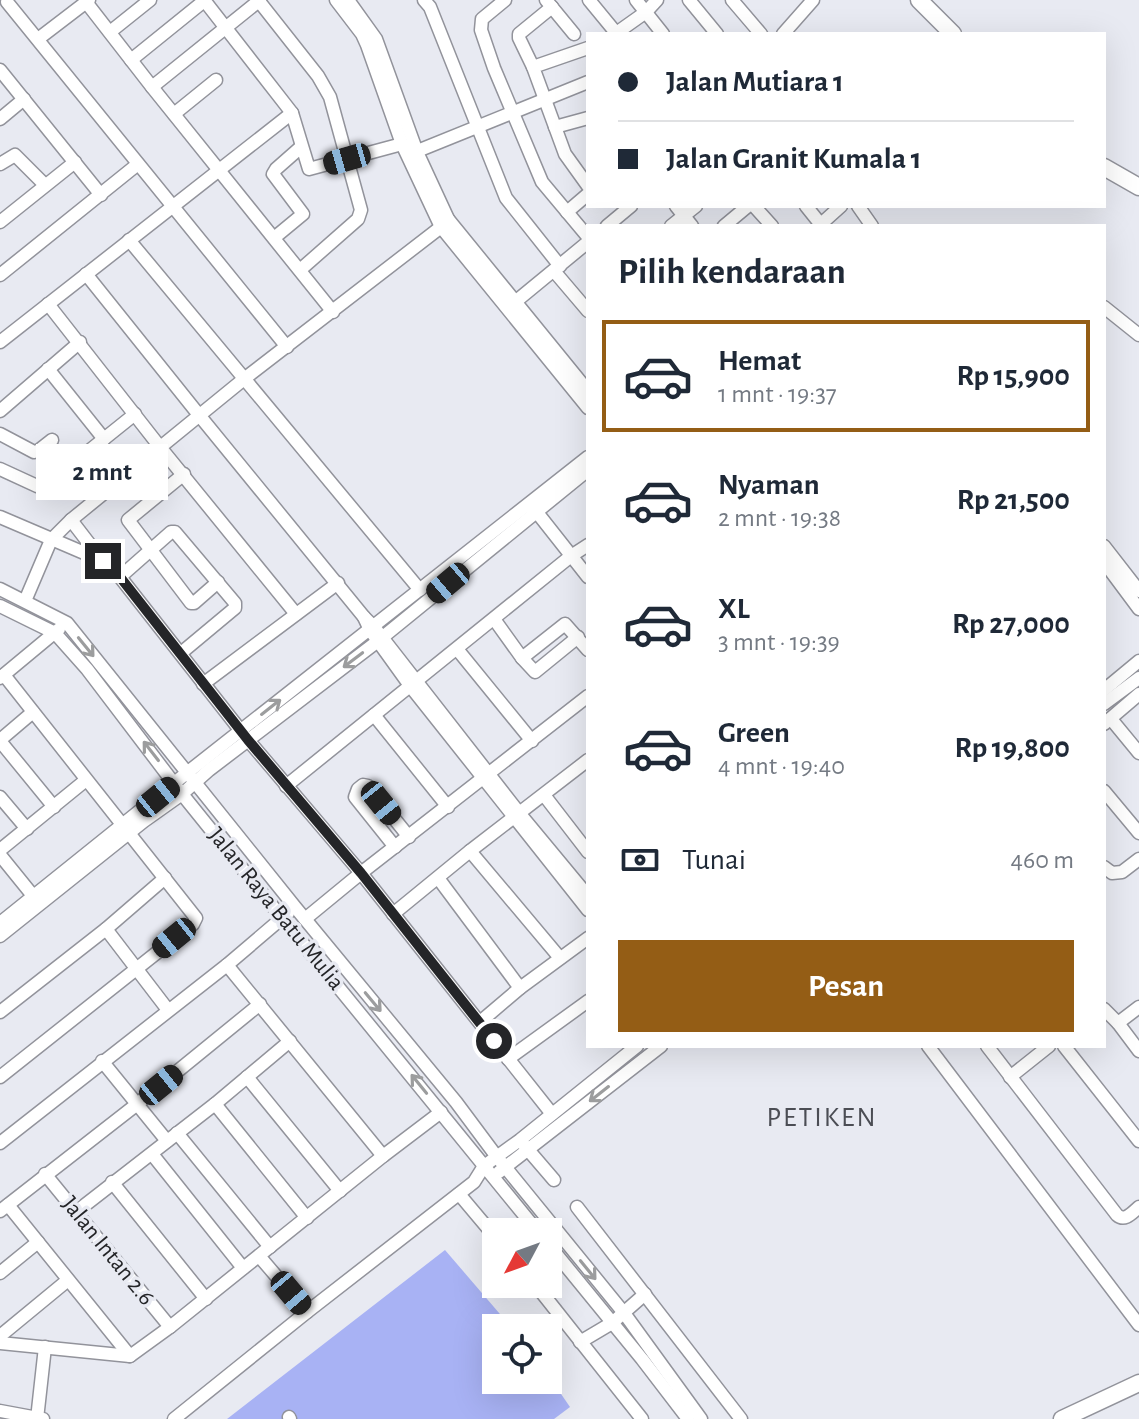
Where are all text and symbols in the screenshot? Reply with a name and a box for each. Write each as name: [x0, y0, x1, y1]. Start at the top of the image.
text: Jalan Mutiara 1: [666, 67, 844, 97]
car: [321, 141, 373, 177]
text: Jalan Granit Kumala 1: [666, 144, 921, 174]
text: Pilih kendaraan: [618, 254, 846, 290]
icon: car: [622, 340, 694, 412]
text: Hemat: [718, 346, 801, 376]
text: Rp 15,900: [956, 361, 1070, 391]
text: 1 mnt · 19:37: [718, 381, 837, 407]
callout: 2 mnt: [37, 445, 169, 501]
text: 2 mnt: [72, 459, 132, 485]
icon: car: [622, 464, 694, 536]
text: Nyaman: [718, 470, 820, 500]
text: Rp 21,500: [957, 485, 1070, 515]
text: 2 mnt · 19:38: [718, 505, 841, 531]
route end: [85, 543, 121, 579]
car: [422, 558, 474, 608]
icon: car: [622, 588, 694, 660]
text: XL: [718, 594, 750, 624]
text: Rp 27,000: [952, 609, 1070, 639]
text: 3 mnt · 19:39: [718, 629, 840, 655]
one-way arrow: [78, 636, 95, 657]
one-way arrow: [343, 651, 365, 668]
one-way arrow: [260, 699, 281, 716]
icon: car: [622, 712, 694, 784]
text: Green: [718, 718, 790, 748]
text: Rp 19,800: [955, 733, 1070, 763]
one-way arrow: [142, 741, 159, 762]
text: 4 mnt · 19:40: [718, 753, 845, 779]
car: [132, 773, 184, 821]
car: [357, 777, 405, 829]
street label: Jalan Raya Batu Mulia: [203, 823, 349, 995]
icon: cash: [618, 838, 662, 882]
text: Tunai: [682, 845, 746, 875]
text: 460 m: [1010, 847, 1074, 873]
car: [148, 914, 200, 962]
button: Pesan: [618, 940, 1074, 1032]
one-way arrow: [364, 991, 382, 1011]
route start: [476, 1023, 512, 1059]
car: [135, 1061, 187, 1109]
one-way arrow: [410, 1074, 427, 1095]
one-way arrow: [589, 1085, 610, 1103]
district label: PETIKEN: [766, 1104, 878, 1132]
street label: Jalan Intan 2.6: [57, 1192, 159, 1310]
north arrow: [482, 1218, 562, 1298]
map controls: [482, 1218, 562, 1394]
one-way arrow: [579, 1259, 597, 1280]
car: [266, 1267, 316, 1319]
button: locate: [482, 1314, 562, 1394]

